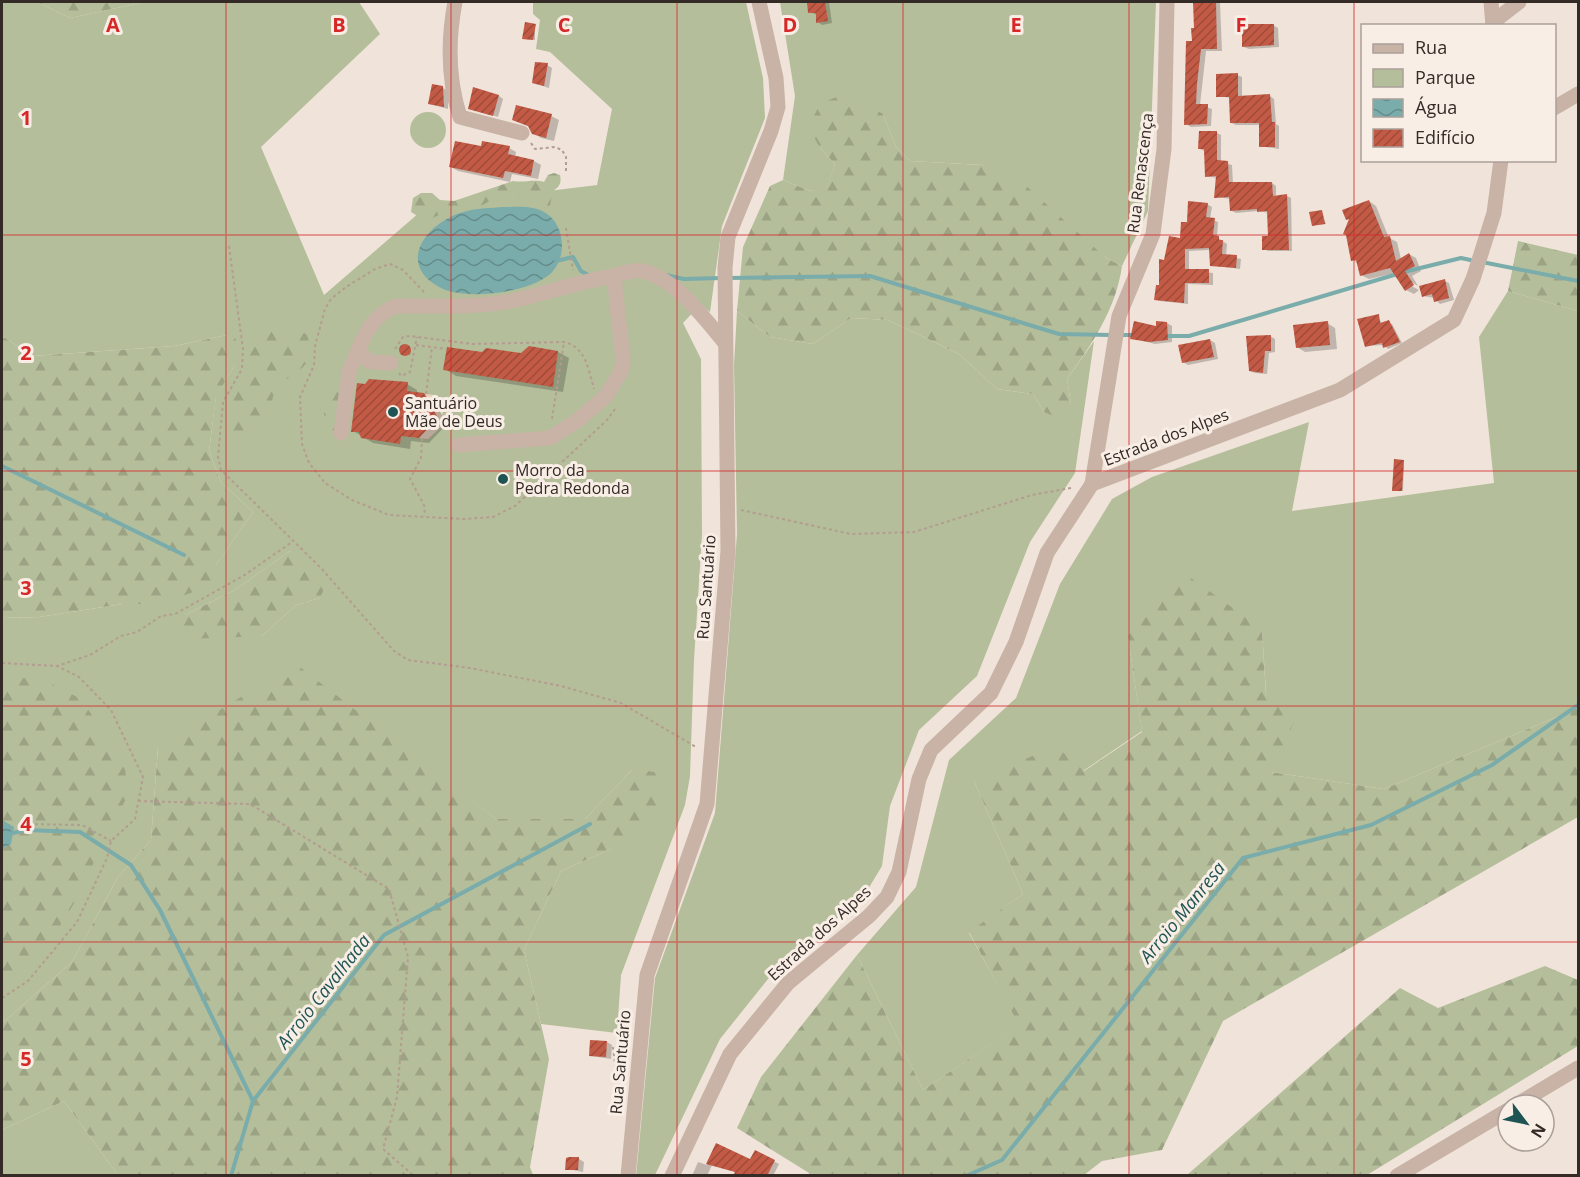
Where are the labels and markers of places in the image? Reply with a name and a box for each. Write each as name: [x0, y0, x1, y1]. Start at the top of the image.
place label: Santuário Mãe de Deus: [405, 392, 502, 432]
marker: Santuário Mãe de Deus: [386, 405, 400, 419]
place label: Morro da Pedra Redonda: [515, 459, 630, 499]
marker: Morro da Pedra Redonda: [496, 472, 510, 486]

